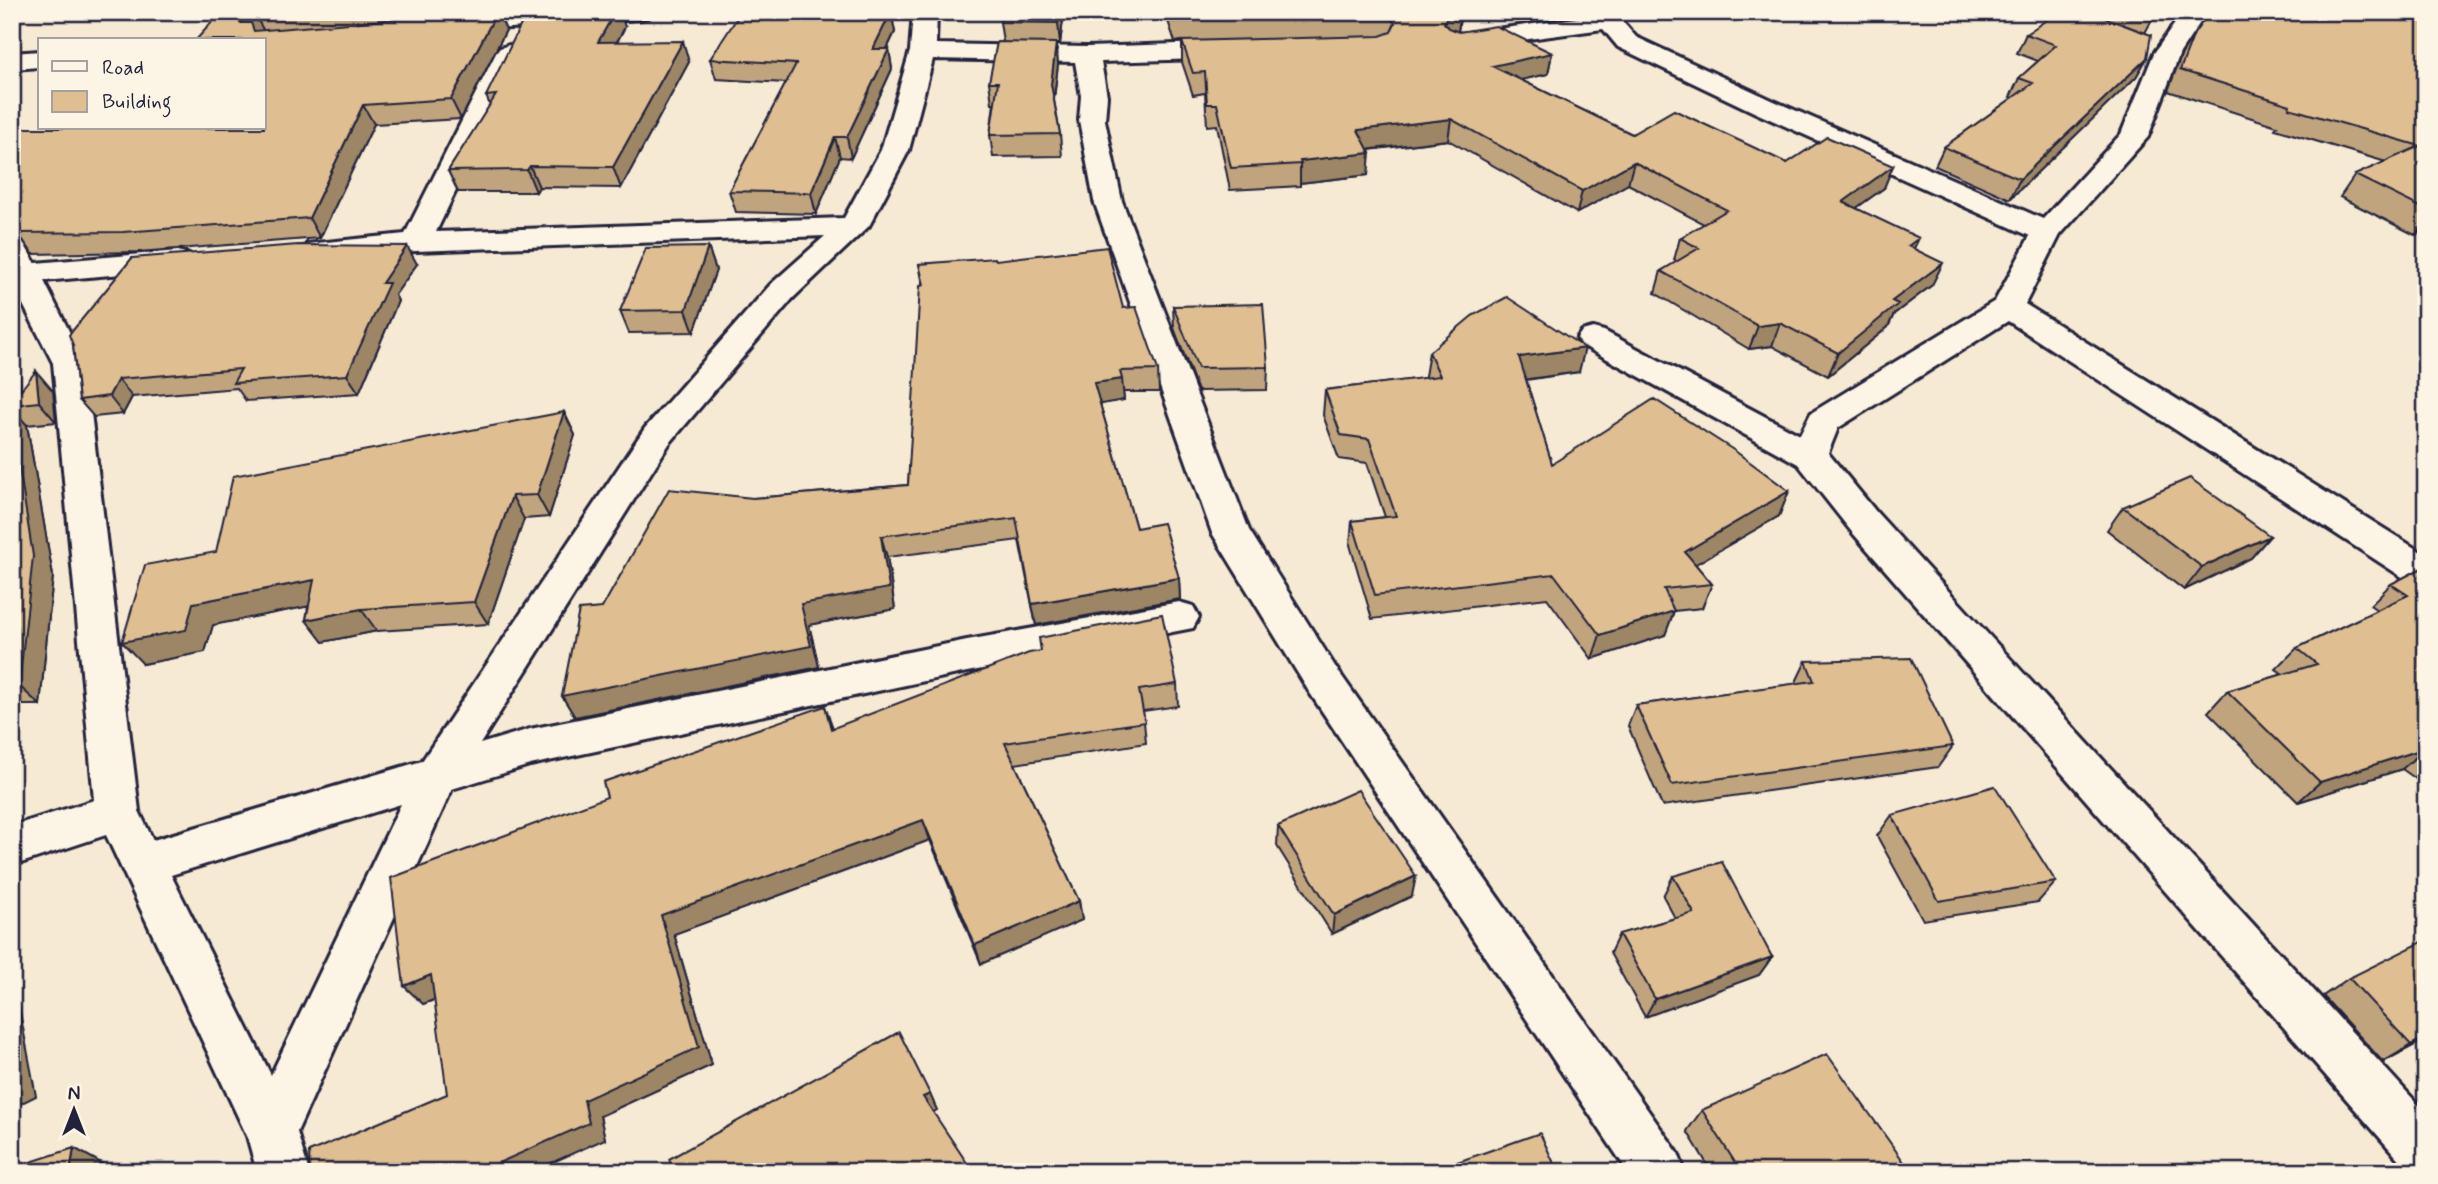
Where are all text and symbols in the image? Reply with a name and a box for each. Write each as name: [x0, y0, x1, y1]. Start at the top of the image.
legend: [38, 38, 266, 130]
text: Road: [102, 54, 144, 82]
text: Building: [102, 88, 172, 118]
north arrow: [38, 1076, 108, 1146]
text: N: [68, 1082, 80, 1107]

